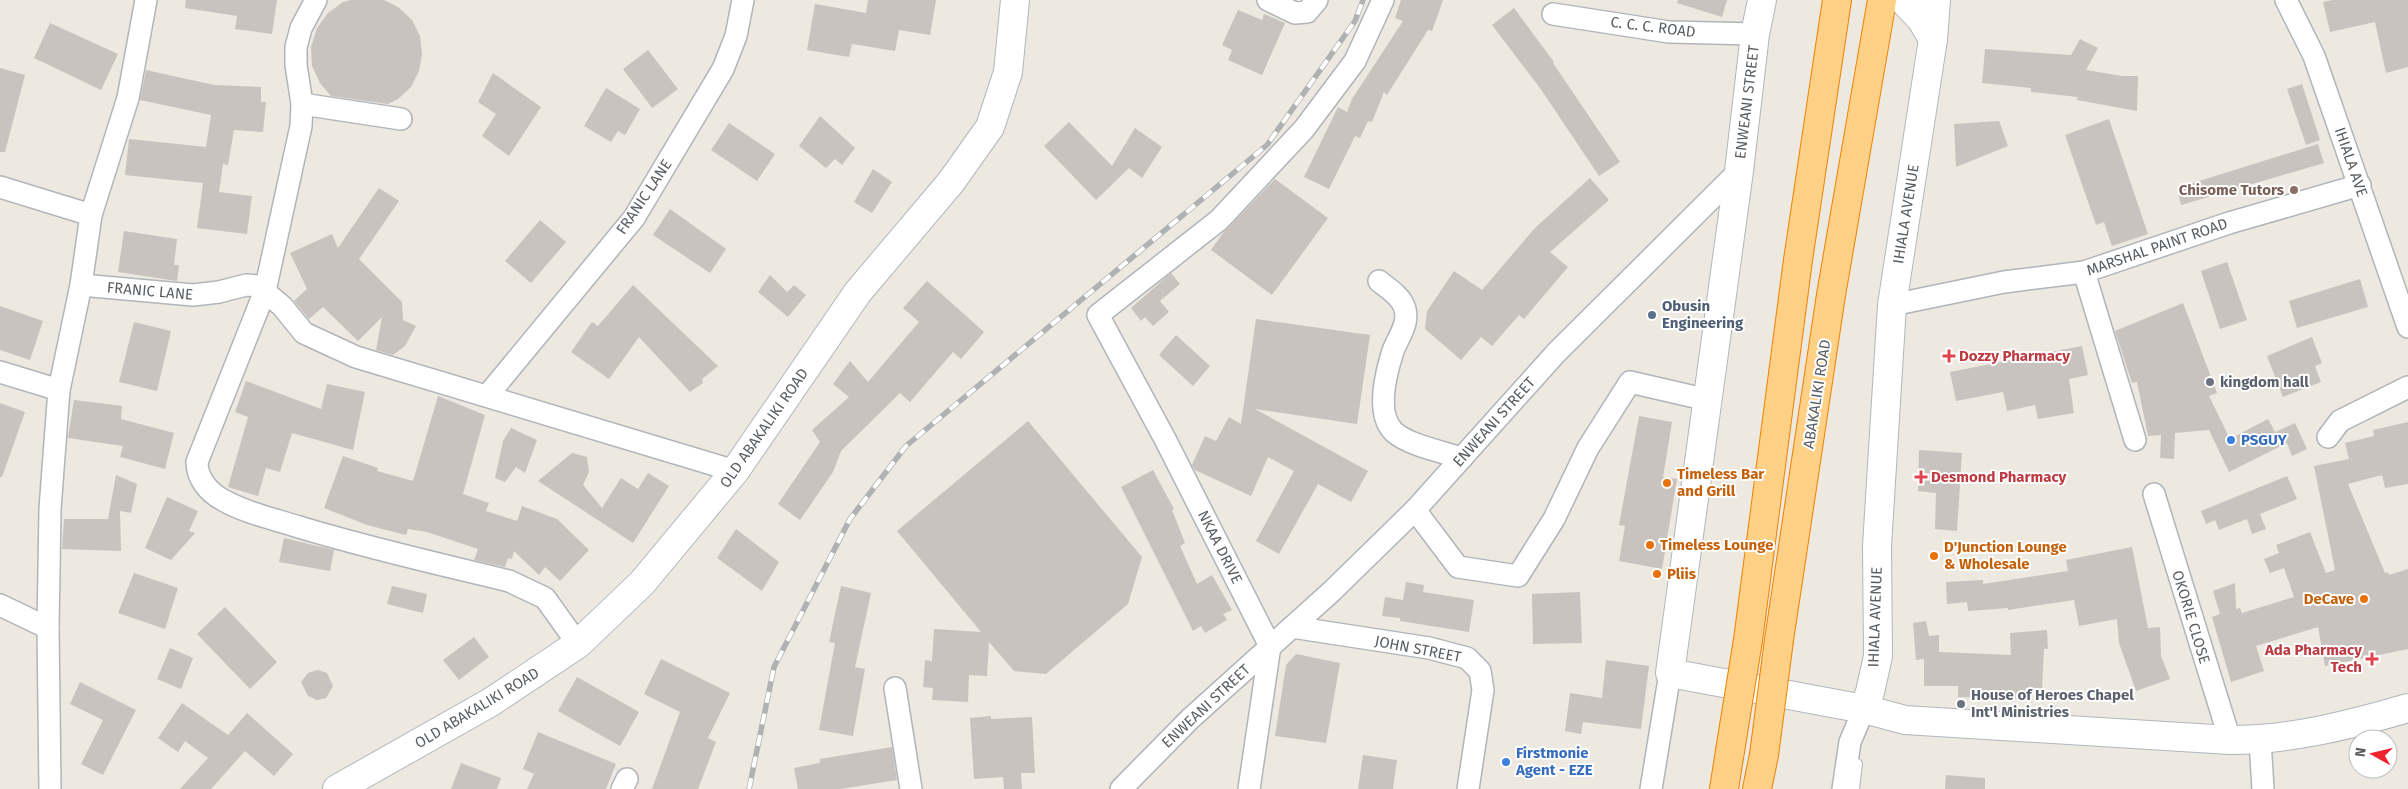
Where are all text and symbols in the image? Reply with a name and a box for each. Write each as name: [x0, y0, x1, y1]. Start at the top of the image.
street label: C. C. C. ROAD: [1610, 13, 1696, 41]
street label: ENWEANI STREET: [1731, 44, 1763, 160]
street label: IHIALA AVE: [2331, 125, 2371, 199]
street label: FRANIC LANE: [612, 156, 676, 238]
street label: IHIALA AVENUE: [1889, 163, 1923, 265]
place label: Chisome Tutors: [2179, 181, 2284, 199]
marker: Chisome Tutors: [2288, 184, 2300, 196]
street label: MARSHAL PAINT ROAD: [2084, 214, 2230, 280]
street label: FRANIC LANE: [106, 278, 194, 304]
place label: Obusin Engineering: [1662, 297, 1744, 332]
marker: Obusin Engineering: [1646, 309, 1658, 321]
street label: ABAKALIKI ROAD: [1799, 338, 1835, 450]
place label: Dozzy Pharmacy: [1959, 347, 2070, 365]
marker: Dozzy Pharmacy: [1943, 350, 1955, 362]
street label: OLD ABAKALIKI ROAD: [716, 365, 812, 491]
street label: ENWEANI STREET: [1449, 373, 1539, 471]
place label: kingdom hall: [2220, 373, 2309, 391]
marker: kingdom hall: [2204, 376, 2216, 388]
place label: PSGUY: [2241, 431, 2288, 449]
marker: PSGUY: [2225, 434, 2237, 446]
place label: Timeless Bar and Grill: [1677, 465, 1765, 500]
place label: Desmond Pharmacy: [1931, 468, 2067, 486]
marker: Desmond Pharmacy: [1915, 471, 1927, 483]
marker: Timeless Bar and Grill: [1661, 477, 1673, 489]
street label: NKAA DRIVE: [1194, 507, 1246, 587]
place label: Timeless Lounge: [1660, 536, 1773, 554]
place label: D'Junction Lounge & Wholesale: [1944, 538, 2067, 573]
marker: Timeless Lounge: [1644, 539, 1656, 551]
marker: D'Junction Lounge & Wholesale: [1928, 550, 1940, 562]
place label: Pliis: [1667, 565, 1696, 583]
street label: IHIALA AVENUE: [1864, 566, 1886, 668]
marker: Pliis: [1651, 568, 1663, 580]
street label: OKORIE CLOSE: [2168, 568, 2214, 666]
place label: DeCave: [2304, 590, 2354, 608]
marker: DeCave: [2358, 593, 2370, 605]
street label: JOHN STREET: [1373, 632, 1463, 666]
place label: Ada Pharmacy Tech: [2264, 641, 2362, 676]
marker: Ada Pharmacy Tech: [2366, 653, 2378, 665]
street label: ENWEANI STREET: [1158, 660, 1254, 752]
street label: OLD ABAKALIKI ROAD: [412, 664, 542, 752]
place label: House of Heroes Chapel Int'l Ministries: [1971, 686, 2134, 721]
marker: House of Heroes Chapel Int'l Ministries: [1955, 698, 1967, 710]
north arrow: [2348, 729, 2398, 779]
place label: Firstmonie Agent - EZE: [1515, 744, 1593, 779]
text: N: [2352, 746, 2370, 758]
marker: Firstmonie Agent - EZE: [1500, 756, 1512, 768]

